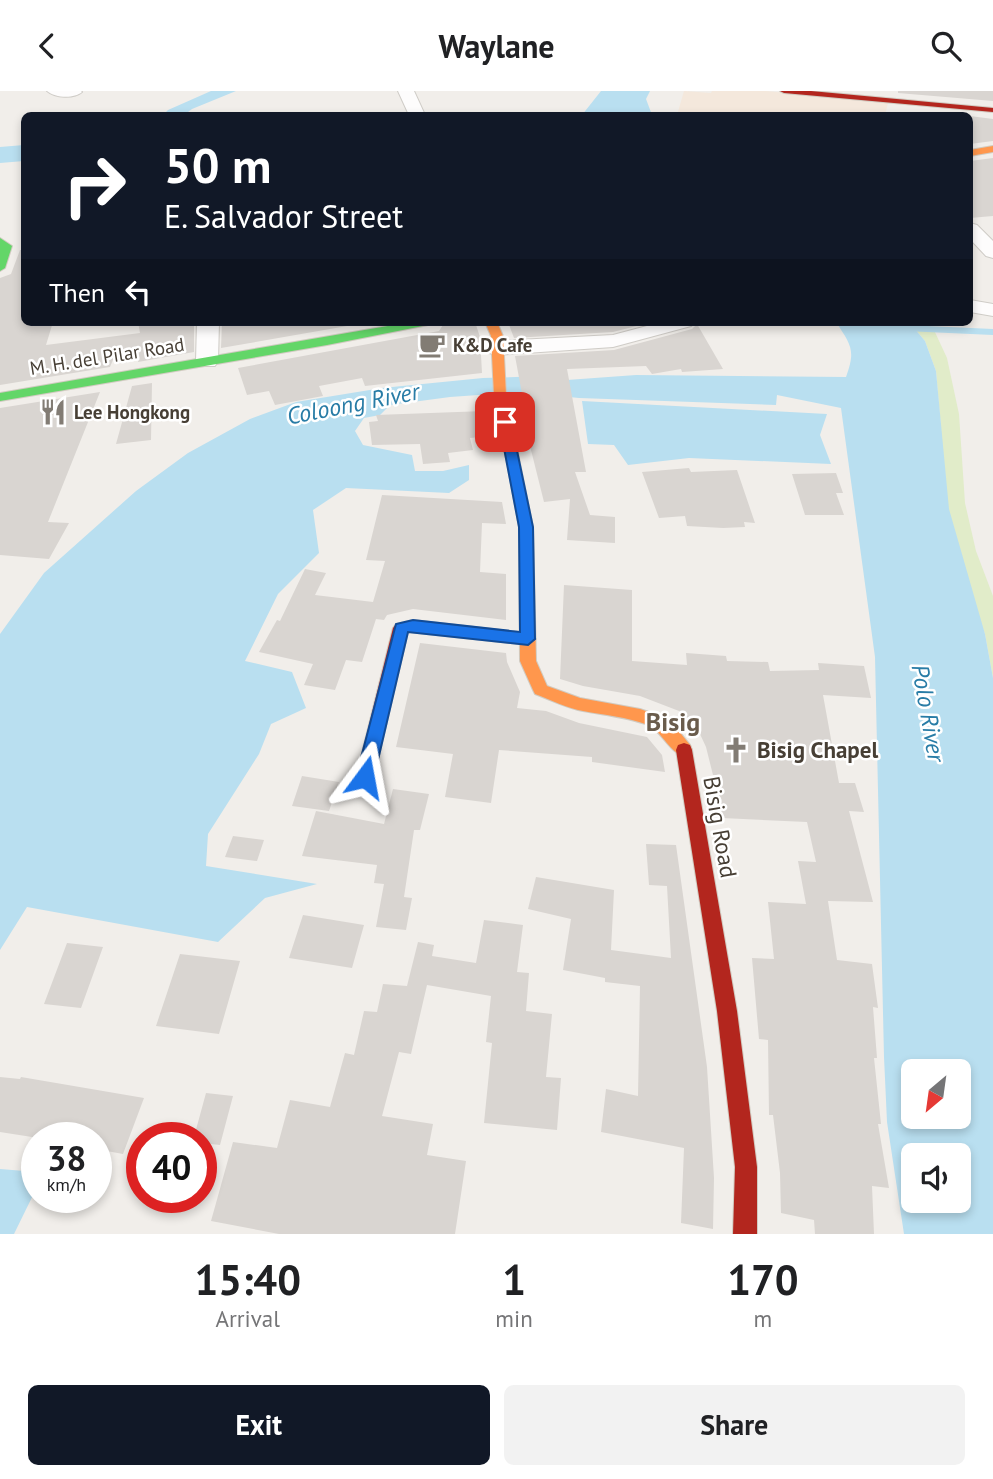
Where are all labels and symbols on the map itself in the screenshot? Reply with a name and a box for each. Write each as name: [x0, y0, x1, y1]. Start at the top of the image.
cafe icon: K&D Cafe: [417, 330, 447, 360]
street label: M. H. del Pilar Road: [28, 332, 186, 380]
place label: K&D Cafe: [453, 333, 532, 357]
water label: Coloong River: [284, 375, 424, 432]
pin: [475, 392, 535, 452]
restaurant icon: Lee Hongkong: [38, 397, 68, 427]
place label: Lee Hongkong: [74, 400, 190, 424]
water label: Polo River: [905, 662, 953, 766]
district label: Bisig: [646, 705, 700, 738]
church icon: Bisig Chapel: [721, 735, 751, 765]
place label: Bisig Chapel: [757, 735, 878, 764]
position arrow: [328, 740, 402, 814]
street label: Bisig Road: [697, 774, 744, 880]
north arrow: [901, 1059, 971, 1129]
speed limit sign: 40: [126, 1122, 217, 1213]

